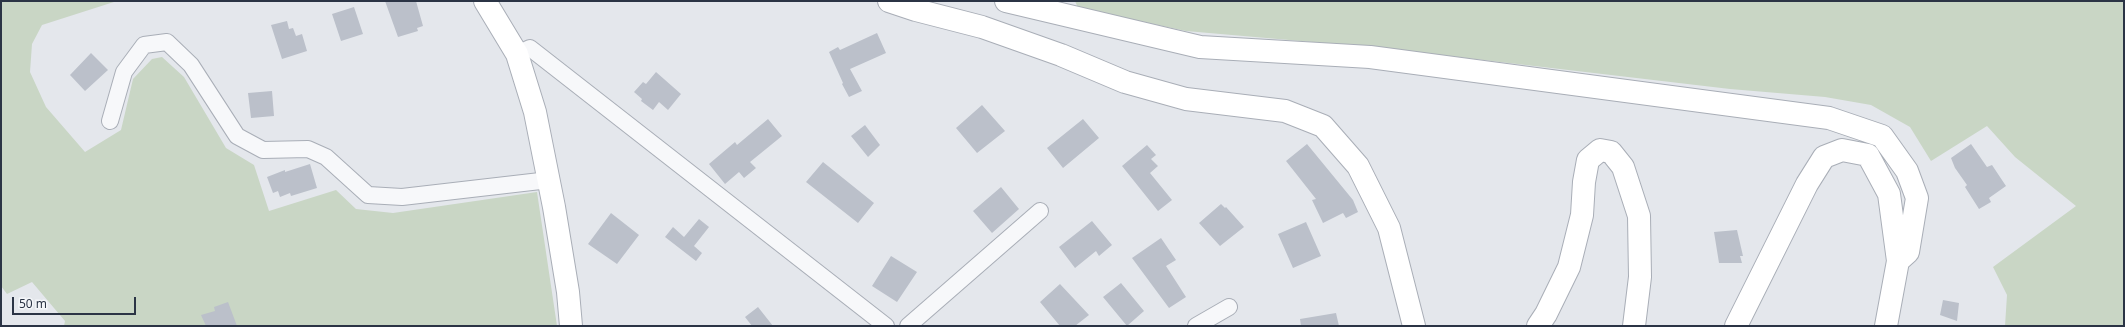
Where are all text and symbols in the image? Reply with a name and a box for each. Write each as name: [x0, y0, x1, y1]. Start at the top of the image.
scale bar: [14, 289, 138, 315]
text: 50 m: [19, 295, 47, 312]

